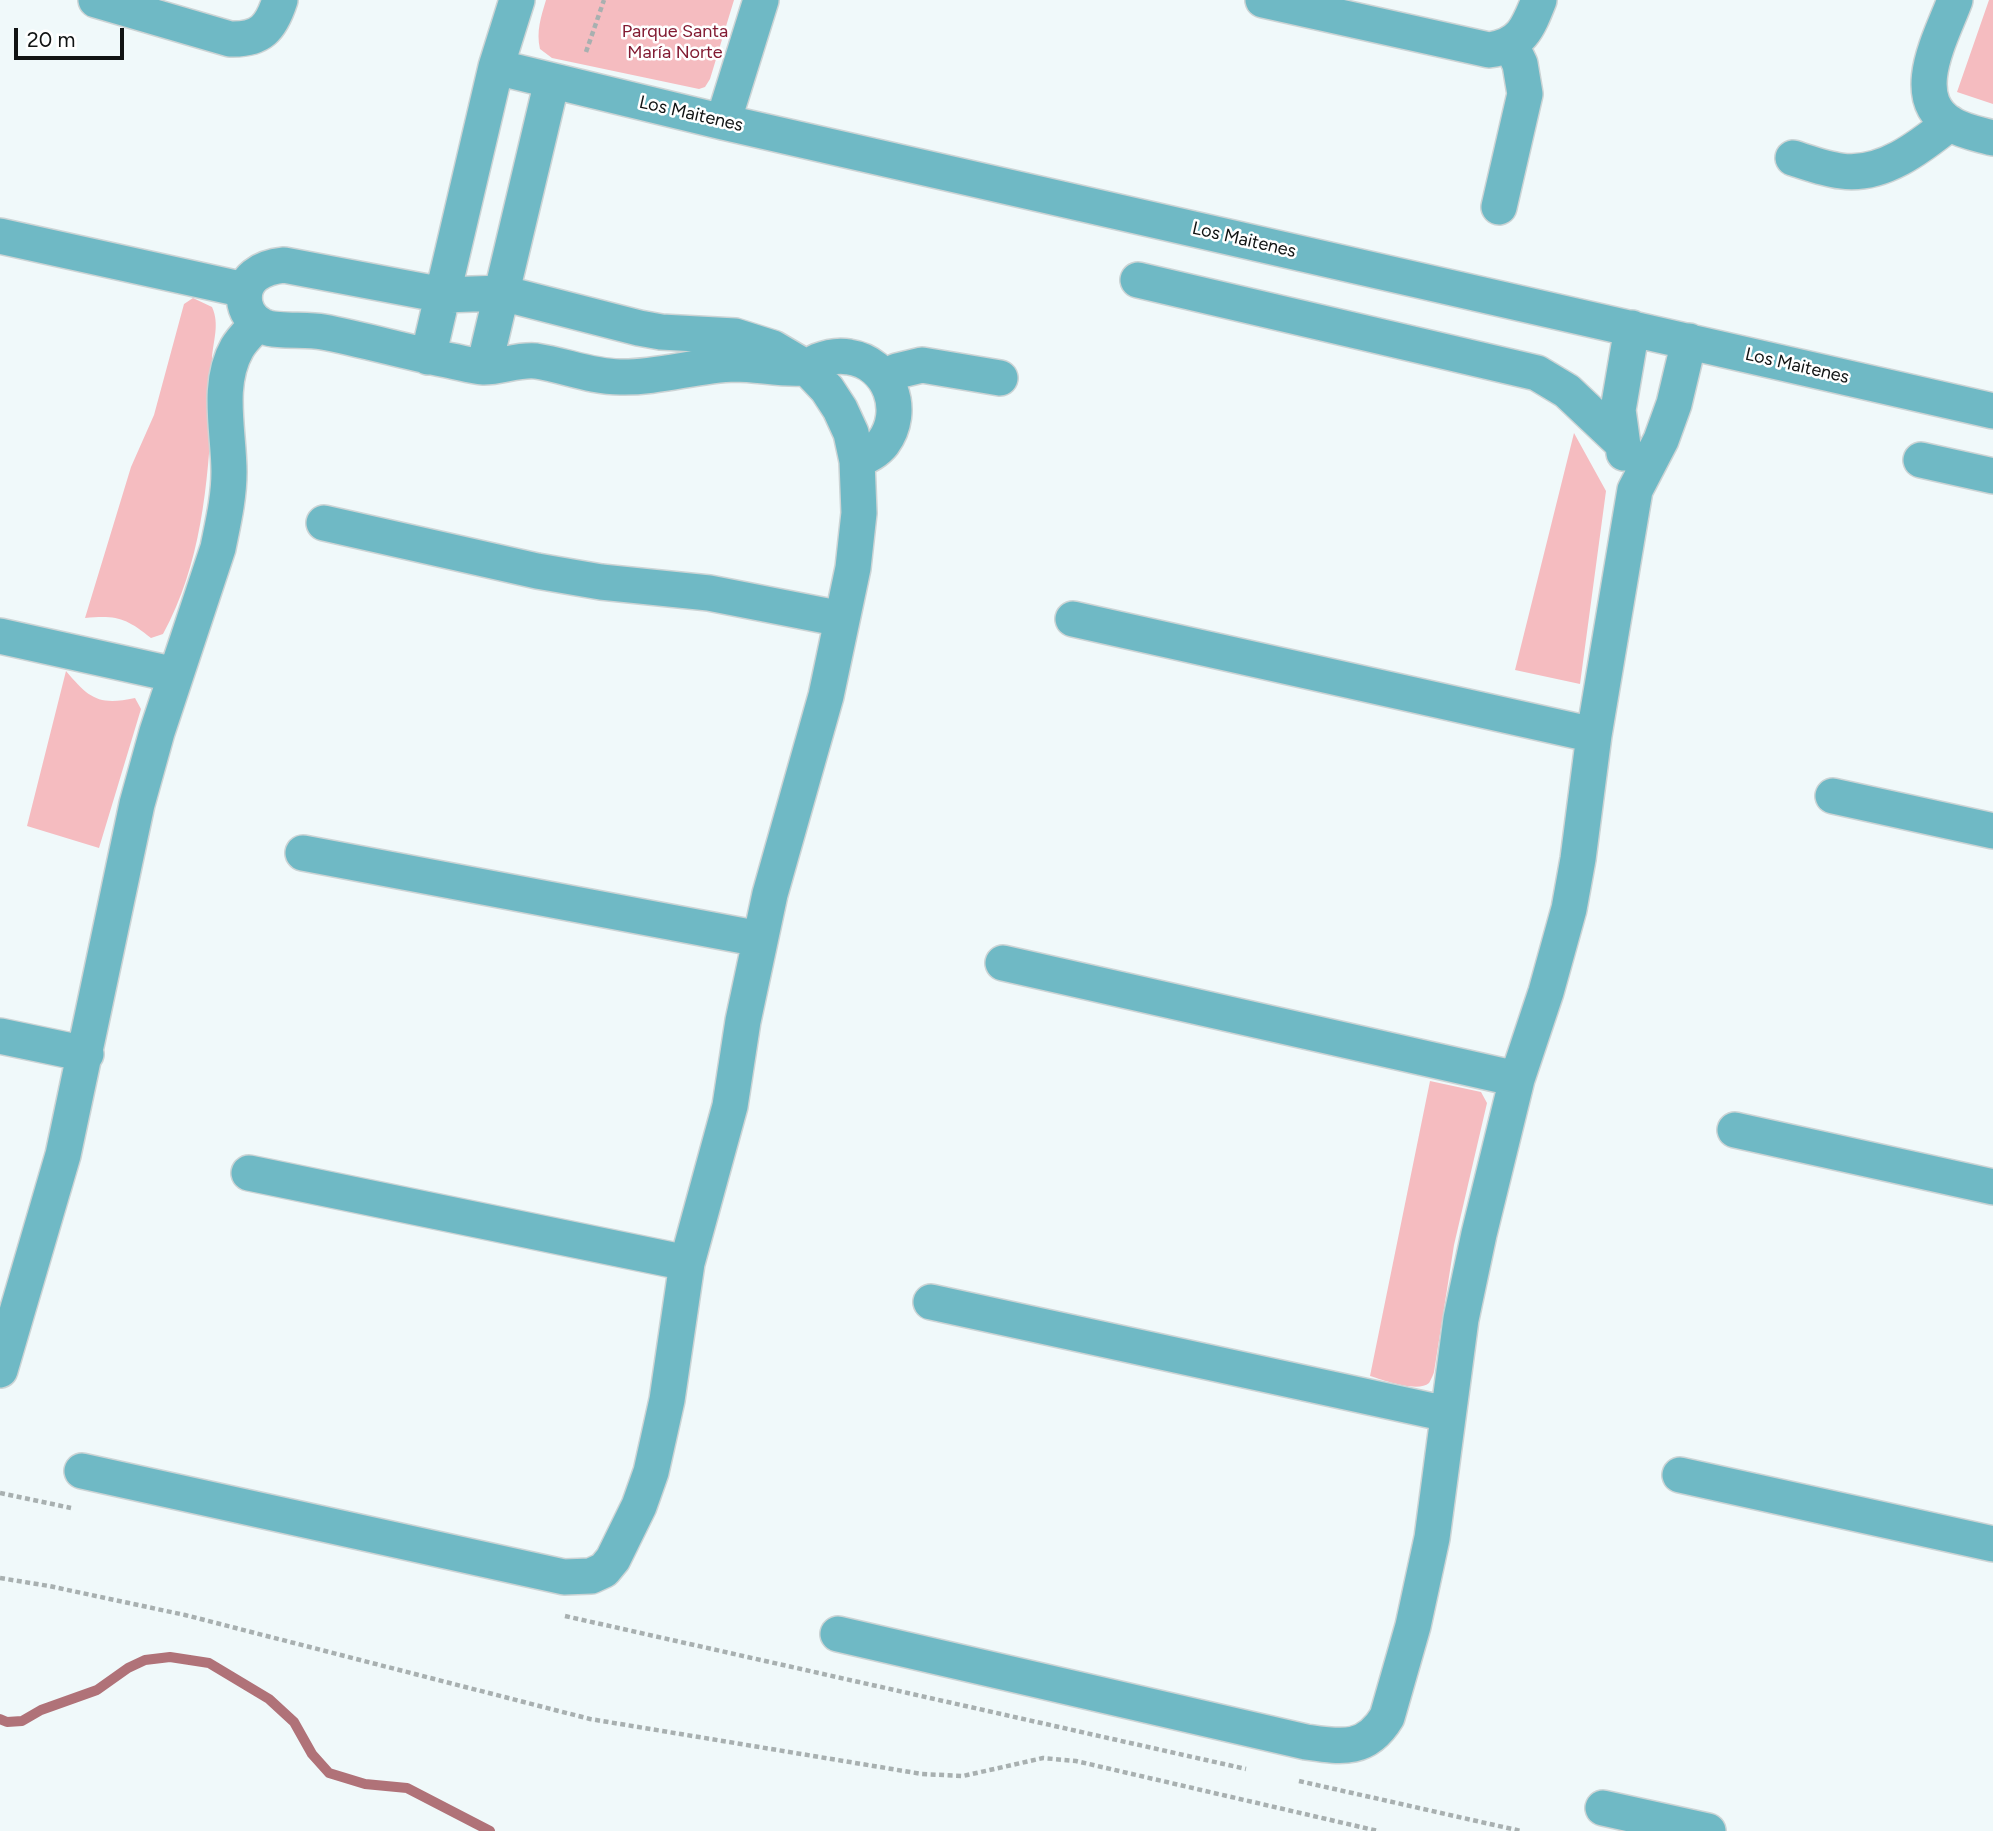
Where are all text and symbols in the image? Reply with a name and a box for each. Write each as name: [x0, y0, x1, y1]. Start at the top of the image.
scale bar: [18, 14, 128, 58]
park label: Parque Santa María Norte: [622, 21, 728, 64]
text: 20 m: [27, 27, 75, 52]
street label: Los Maitenes: [637, 92, 745, 136]
street label: Los Maitenes: [1190, 218, 1298, 262]
street label: Los Maitenes: [1743, 344, 1851, 388]

